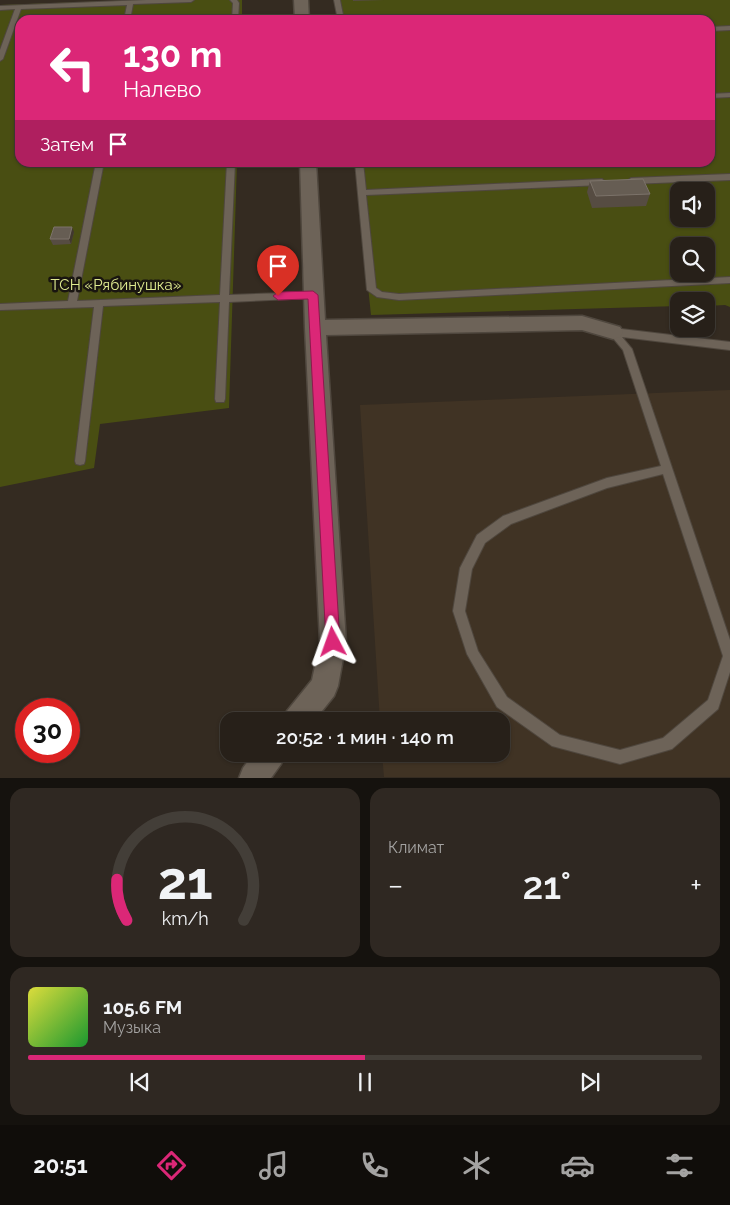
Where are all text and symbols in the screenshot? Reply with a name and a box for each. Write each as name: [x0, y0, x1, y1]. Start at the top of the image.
text: 130 m: [123, 34, 222, 75]
icon: left: [40, 35, 105, 100]
text: Налево: [123, 76, 201, 102]
icon: arrive: [104, 130, 132, 158]
text: Затем: [40, 133, 94, 155]
map controls: [670, 182, 715, 337]
button: sound: [670, 182, 715, 227]
button: search: [670, 237, 715, 282]
pin: [257, 245, 299, 296]
icon: arrive: [264, 252, 292, 280]
park label: ТСН «Рябинушка»: [51, 276, 181, 294]
button: layers: [670, 292, 715, 337]
position arrow: [306, 615, 358, 667]
speed limit sign: 30: [15, 698, 80, 763]
text: 20:52 · 1 мин · 140 m: [276, 726, 454, 748]
text: Климат: [388, 838, 444, 857]
text: 21: [157, 850, 213, 911]
text: 21°: [522, 863, 571, 908]
text: −: [388, 869, 403, 902]
text: +: [690, 869, 702, 902]
text: km/h: [161, 908, 209, 929]
text: 105.6 FM: [103, 996, 182, 1018]
text: Музыка: [103, 1018, 161, 1037]
icon: previous: [126, 1068, 154, 1096]
icon: pause: [351, 1068, 379, 1096]
icon: next: [576, 1068, 604, 1096]
icon: directions: [154, 1148, 189, 1183]
icon: music: [256, 1148, 291, 1183]
icon: phone: [357, 1148, 392, 1183]
icon: climate: [459, 1148, 494, 1183]
icon: car: [560, 1148, 595, 1183]
icon: filters: [662, 1148, 697, 1183]
text: 20:51: [33, 1152, 88, 1178]

